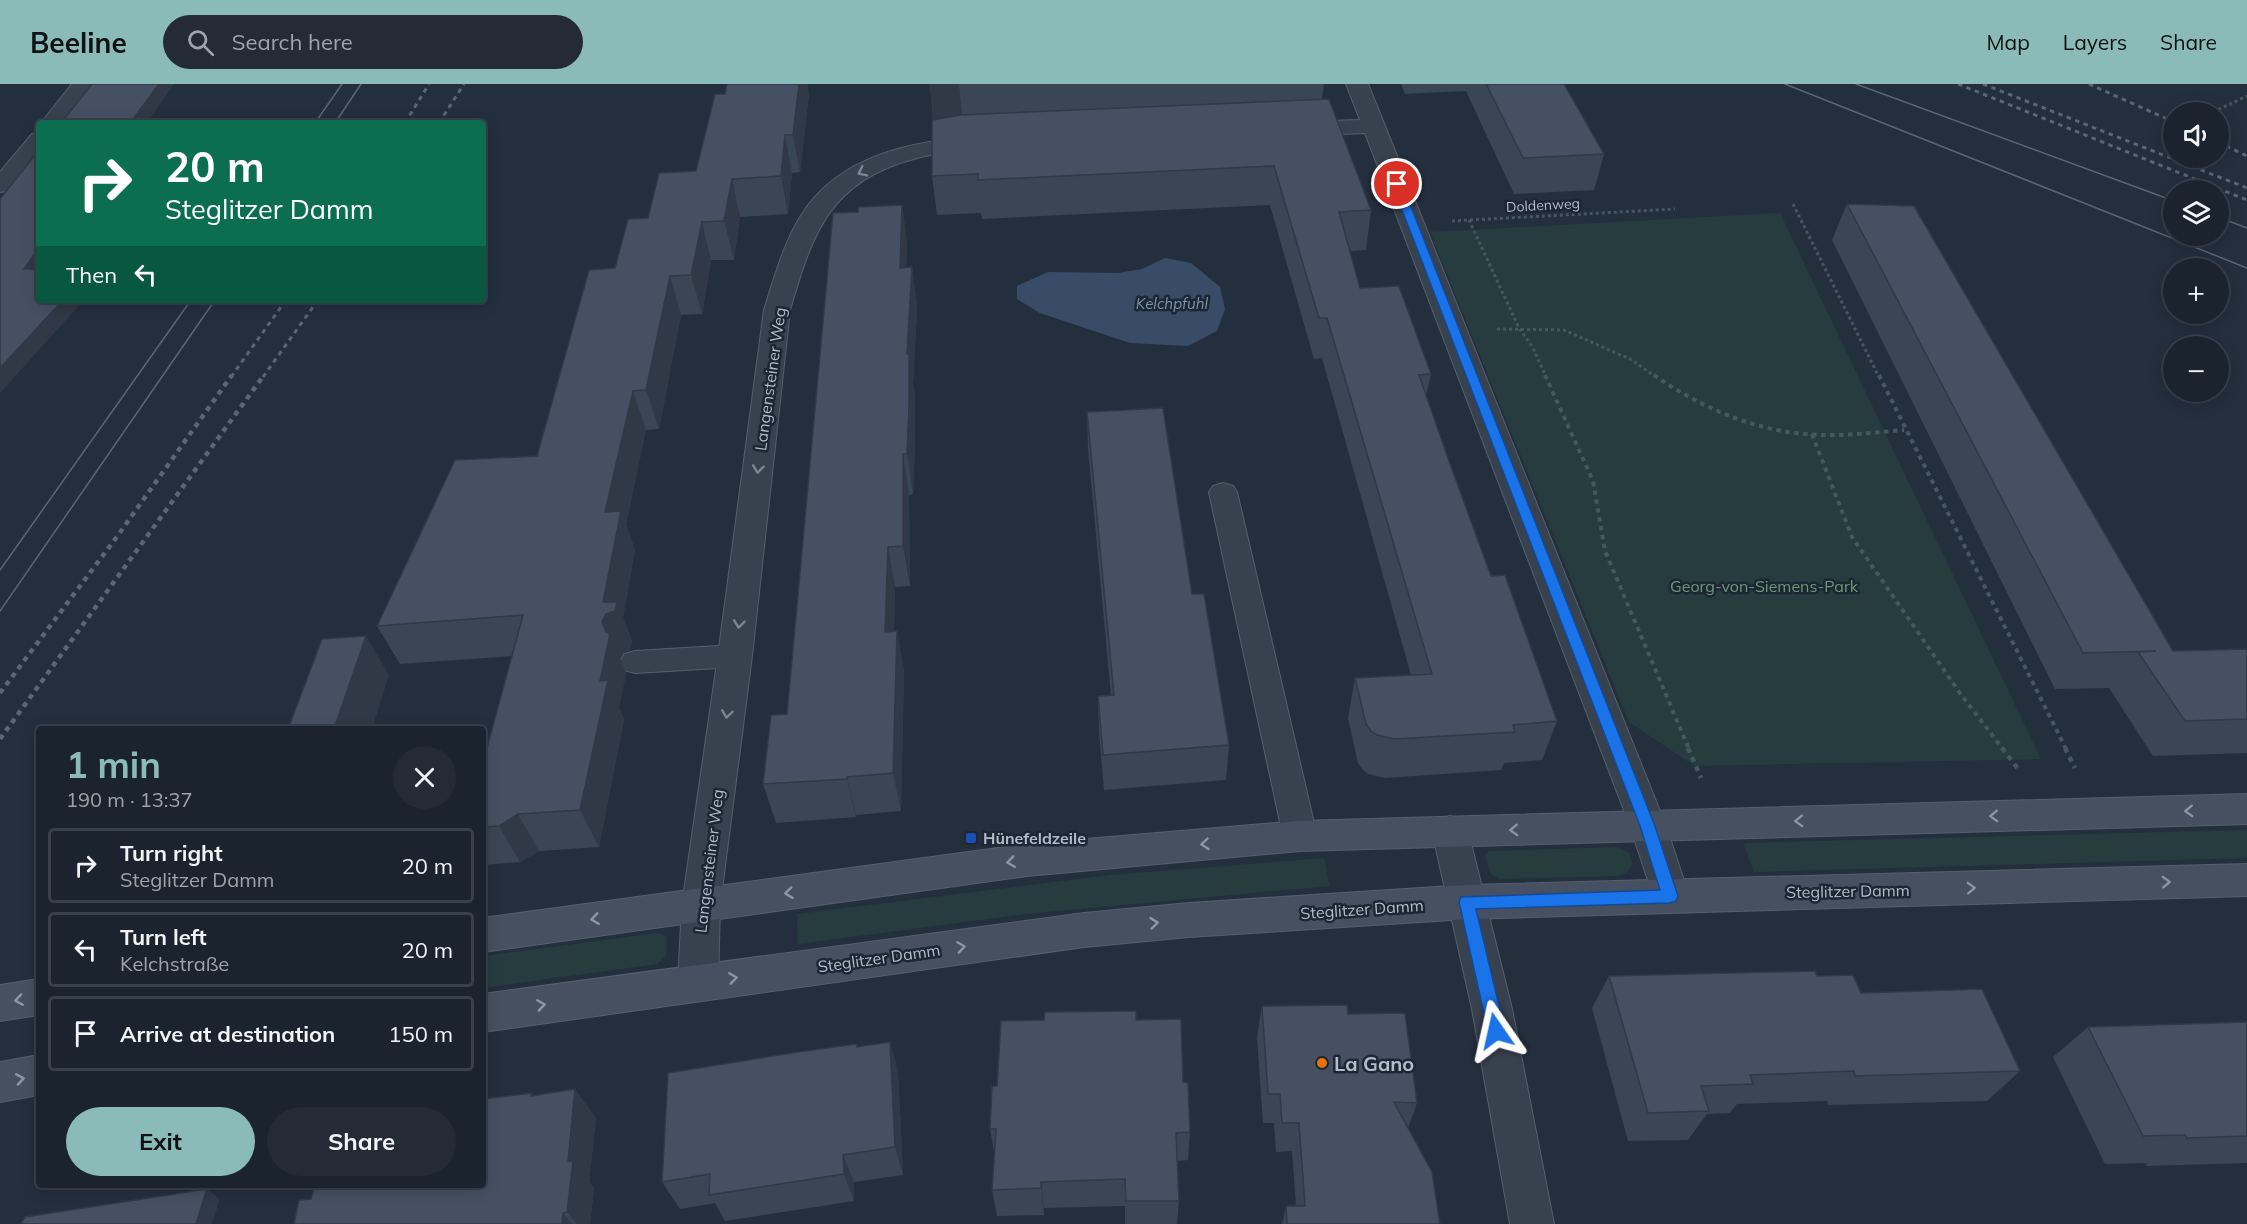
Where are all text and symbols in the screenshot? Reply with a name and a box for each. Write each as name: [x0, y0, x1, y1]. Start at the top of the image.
search box: [163, 15, 583, 69]
text: Beeline: [30, 25, 127, 60]
icon: search: [184, 26, 217, 59]
text: Search here: [232, 28, 353, 56]
text: Map: [1987, 29, 2030, 55]
text: Layers: [2063, 29, 2127, 55]
text: Share: [2160, 29, 2217, 55]
map controls: [2163, 102, 2229, 402]
button: sound: [2163, 102, 2229, 168]
text: 20 m: [165, 140, 265, 193]
icon: right: [66, 144, 144, 222]
pin: [1371, 158, 1422, 209]
one-way arrow: [858, 165, 869, 176]
icon: arrive: [1380, 167, 1413, 200]
button: layers: [2163, 180, 2229, 246]
text: Steglitzer Damm: [165, 192, 373, 226]
street label: Doldenweg: [1506, 194, 1580, 216]
icon: left: [129, 258, 162, 291]
button: +: [2163, 258, 2229, 324]
text: Then: [66, 261, 117, 289]
water label: Kelchpfuhl: [1136, 294, 1209, 313]
street label: Langensteiner Weg: [750, 306, 790, 452]
button: −: [2163, 336, 2229, 402]
one-way arrow: [752, 465, 764, 474]
park label: Georg-von-Siemens-Park: [1670, 576, 1859, 596]
one-way arrow: [733, 620, 746, 629]
one-way arrow: [722, 710, 734, 719]
text: 1 min: [66, 742, 161, 787]
button: close: [393, 746, 456, 809]
text: 190 m · 13:37: [66, 787, 192, 812]
street label: Langensteiner Weg: [690, 788, 728, 934]
one-way arrow: [2184, 805, 2193, 817]
one-way arrow: [1989, 810, 1998, 822]
one-way arrow: [1794, 815, 1803, 827]
one-way arrow: [1509, 823, 1518, 836]
place label: Hünefeldzeile: [983, 828, 1086, 848]
marker: Hünefeldzeile: [964, 831, 978, 845]
one-way arrow: [1201, 837, 1210, 850]
text: Turn right: [120, 839, 223, 867]
icon: right: [69, 849, 102, 882]
text: 20 m: [402, 852, 453, 880]
one-way arrow: [1006, 856, 1016, 868]
text: Steglitzer Damm: [120, 867, 274, 892]
one-way arrow: [2162, 876, 2171, 889]
street label: Steglitzer Damm: [1786, 880, 1910, 902]
one-way arrow: [1967, 882, 1976, 894]
one-way arrow: [784, 886, 793, 898]
street label: Steglitzer Damm: [1300, 895, 1424, 923]
one-way arrow: [591, 913, 600, 925]
one-way arrow: [1150, 917, 1159, 930]
text: Turn left: [120, 923, 207, 951]
icon: left: [69, 933, 102, 966]
text: 20 m: [402, 936, 453, 964]
street label: Steglitzer Damm: [816, 940, 942, 976]
one-way arrow: [956, 941, 965, 953]
text: Kelchstraße: [120, 951, 229, 976]
one-way arrow: [729, 972, 738, 984]
one-way arrow: [15, 993, 25, 1006]
one-way arrow: [536, 999, 546, 1011]
position arrow: [1464, 999, 1528, 1063]
icon: arrive: [69, 1017, 102, 1050]
text: Arrive at destination: [120, 1020, 335, 1048]
text: 150 m: [388, 1020, 453, 1048]
place label: La Gano: [1334, 1051, 1414, 1076]
marker: La Gano: [1315, 1056, 1329, 1070]
one-way arrow: [15, 1073, 24, 1085]
button: Exit: [66, 1107, 255, 1176]
button: Share: [267, 1107, 456, 1176]

